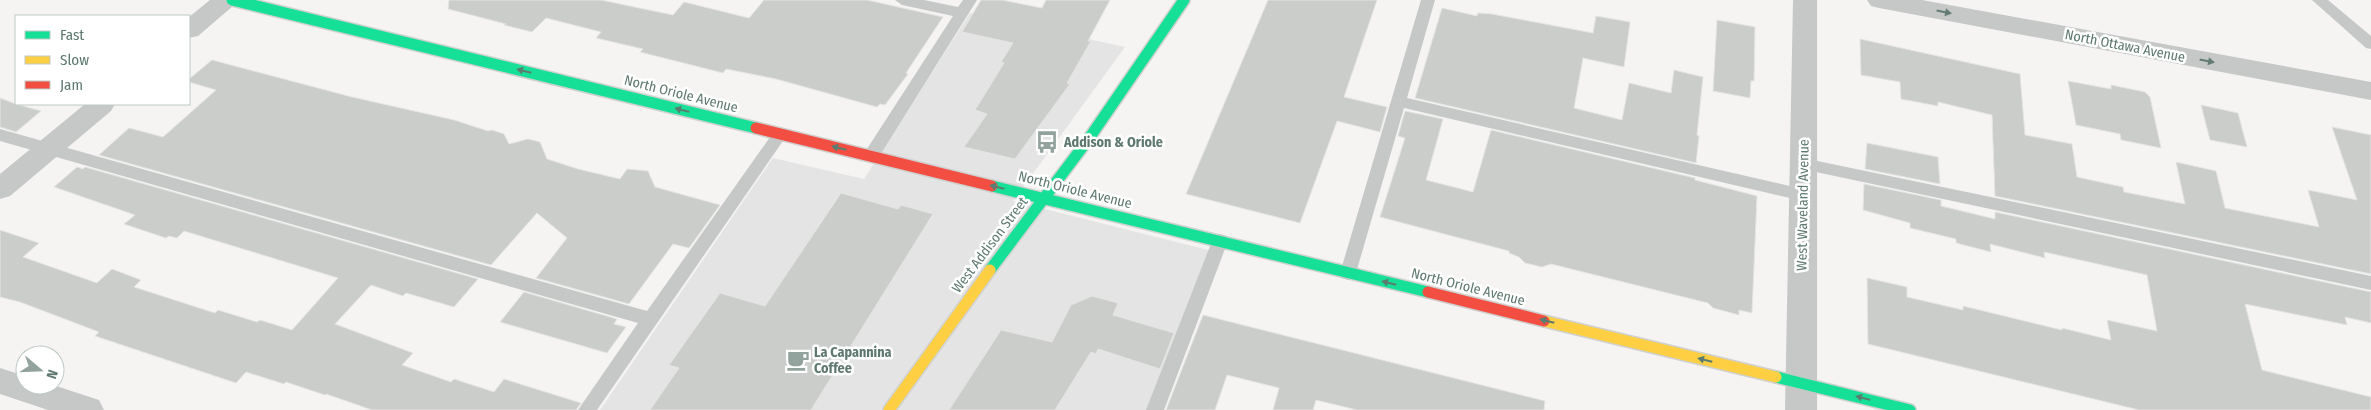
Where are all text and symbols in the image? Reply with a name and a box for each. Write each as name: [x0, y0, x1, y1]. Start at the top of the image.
one-way arrow: [1936, 8, 1952, 16]
legend: [15, 15, 190, 105]
text: Fast: [60, 26, 84, 44]
street label: North Ottawa Avenue: [2064, 26, 2187, 66]
text: Slow: [60, 51, 89, 69]
one-way arrow: [2199, 57, 2215, 65]
one-way arrow: [516, 67, 531, 75]
street label: North Oriole Avenue: [622, 72, 740, 116]
text: Jam: [60, 76, 83, 94]
one-way arrow: [674, 106, 689, 114]
bus stop icon: Addison & Oriole: [1034, 129, 1060, 155]
place label: Addison & Oriole: [1063, 134, 1163, 151]
street label: West Waveland Avenue: [1793, 139, 1813, 271]
one-way arrow: [832, 144, 847, 152]
street label: North Oriole Avenue: [1016, 168, 1134, 212]
one-way arrow: [990, 183, 1005, 191]
street label: West Addison Street: [948, 193, 1032, 296]
street label: North Oriole Avenue: [1409, 265, 1527, 309]
one-way arrow: [1382, 279, 1397, 287]
one-way arrow: [1539, 317, 1554, 325]
place label: La Capannina Coffee: [814, 344, 892, 377]
north arrow: [15, 345, 65, 395]
cafe icon: La Capannina Coffee: [785, 347, 811, 373]
one-way arrow: [1697, 356, 1712, 364]
text: N: [42, 367, 61, 381]
one-way arrow: [1855, 394, 1870, 402]

